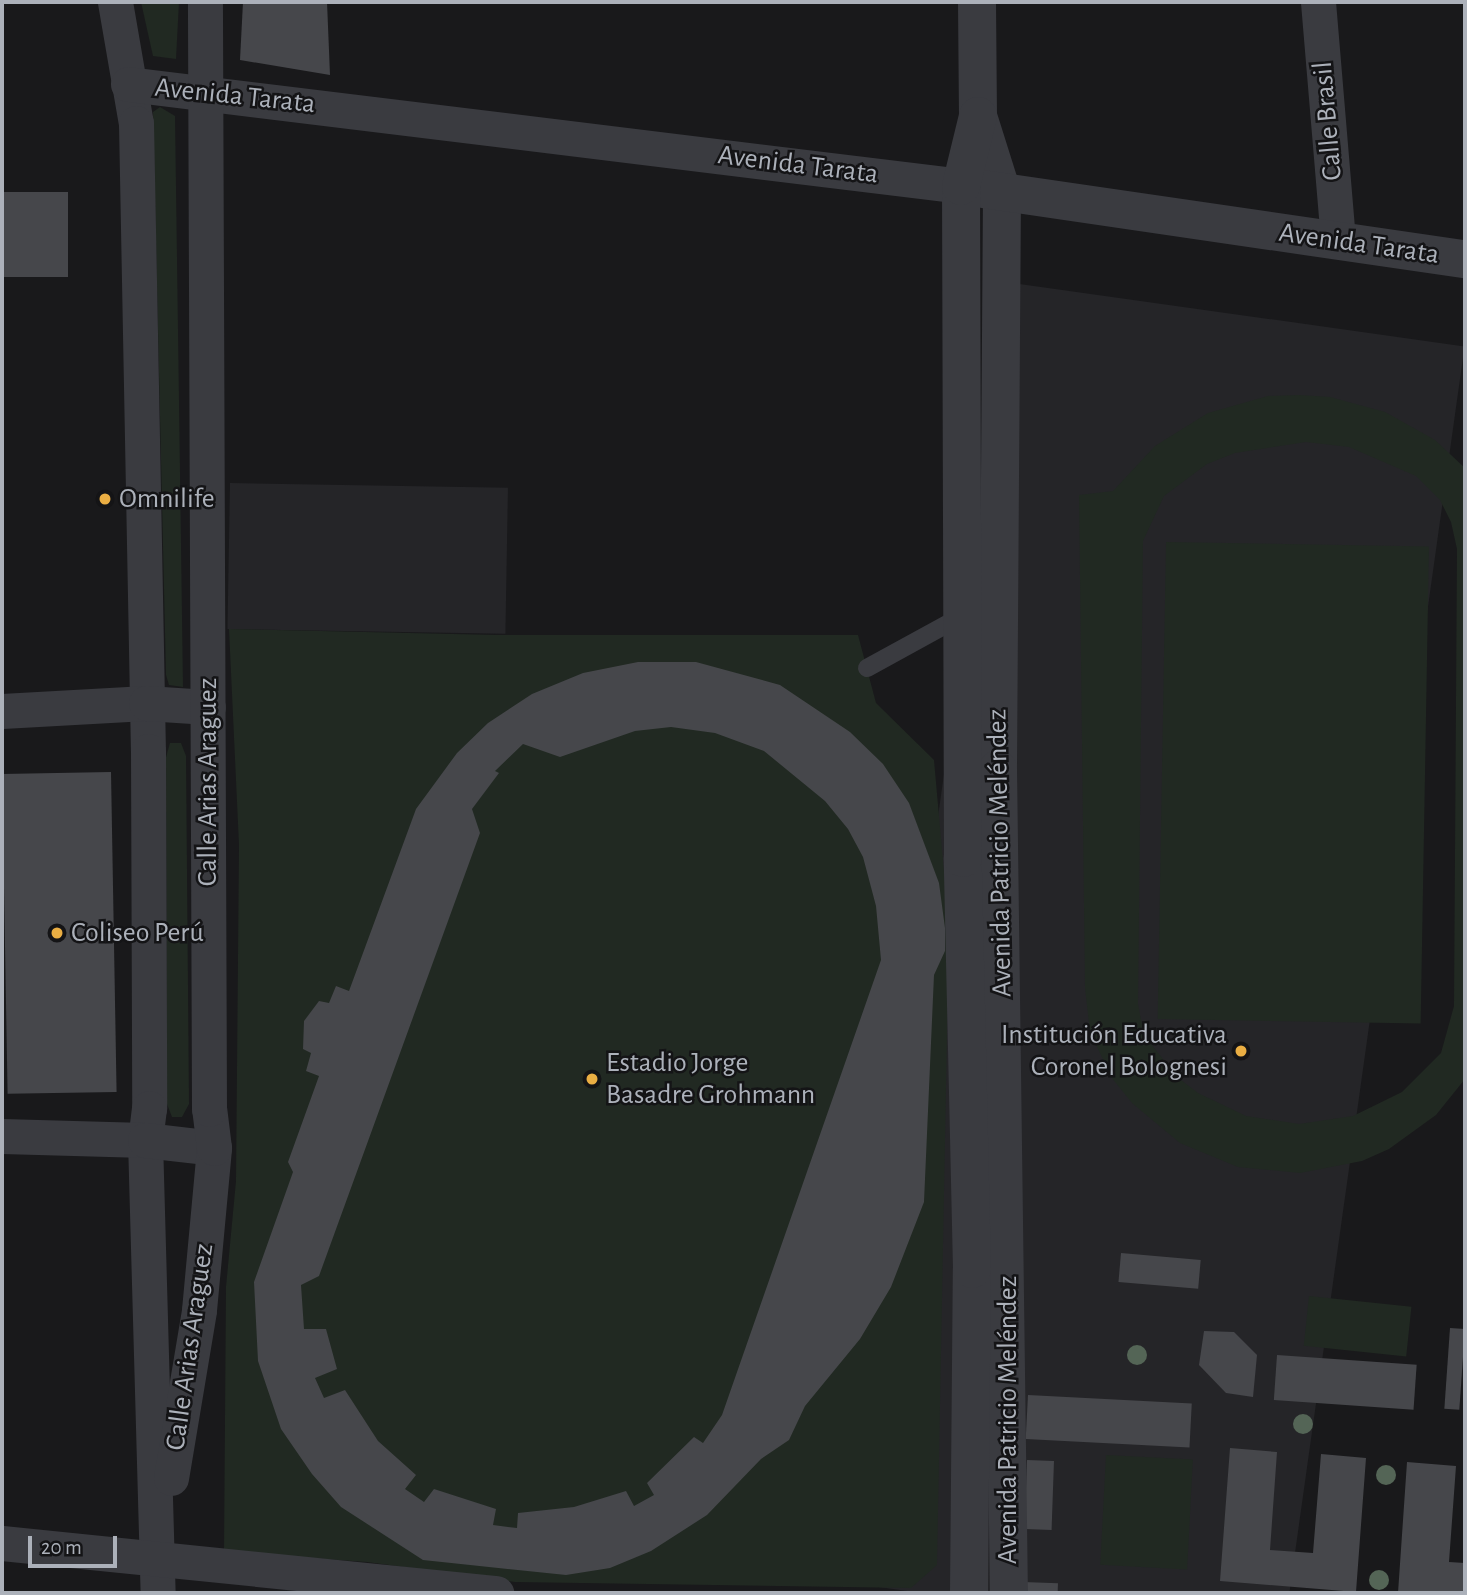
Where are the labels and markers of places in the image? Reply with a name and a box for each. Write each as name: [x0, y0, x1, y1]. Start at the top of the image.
place label: Omnilife: [119, 482, 215, 516]
marker: Omnilife: [97, 491, 113, 507]
place label: Coliseo Perú: [71, 916, 204, 950]
marker: Coliseo Perú: [49, 925, 65, 941]
place label: Institución Educativa Coronel Bolognesi: [1001, 1018, 1227, 1084]
marker: Institución Educativa Coronel Bolognesi: [1233, 1043, 1249, 1059]
place label: Estadio Jorge Basadre Grohmann: [606, 1046, 815, 1112]
marker: Estadio Jorge Basadre Grohmann: [584, 1071, 600, 1087]

